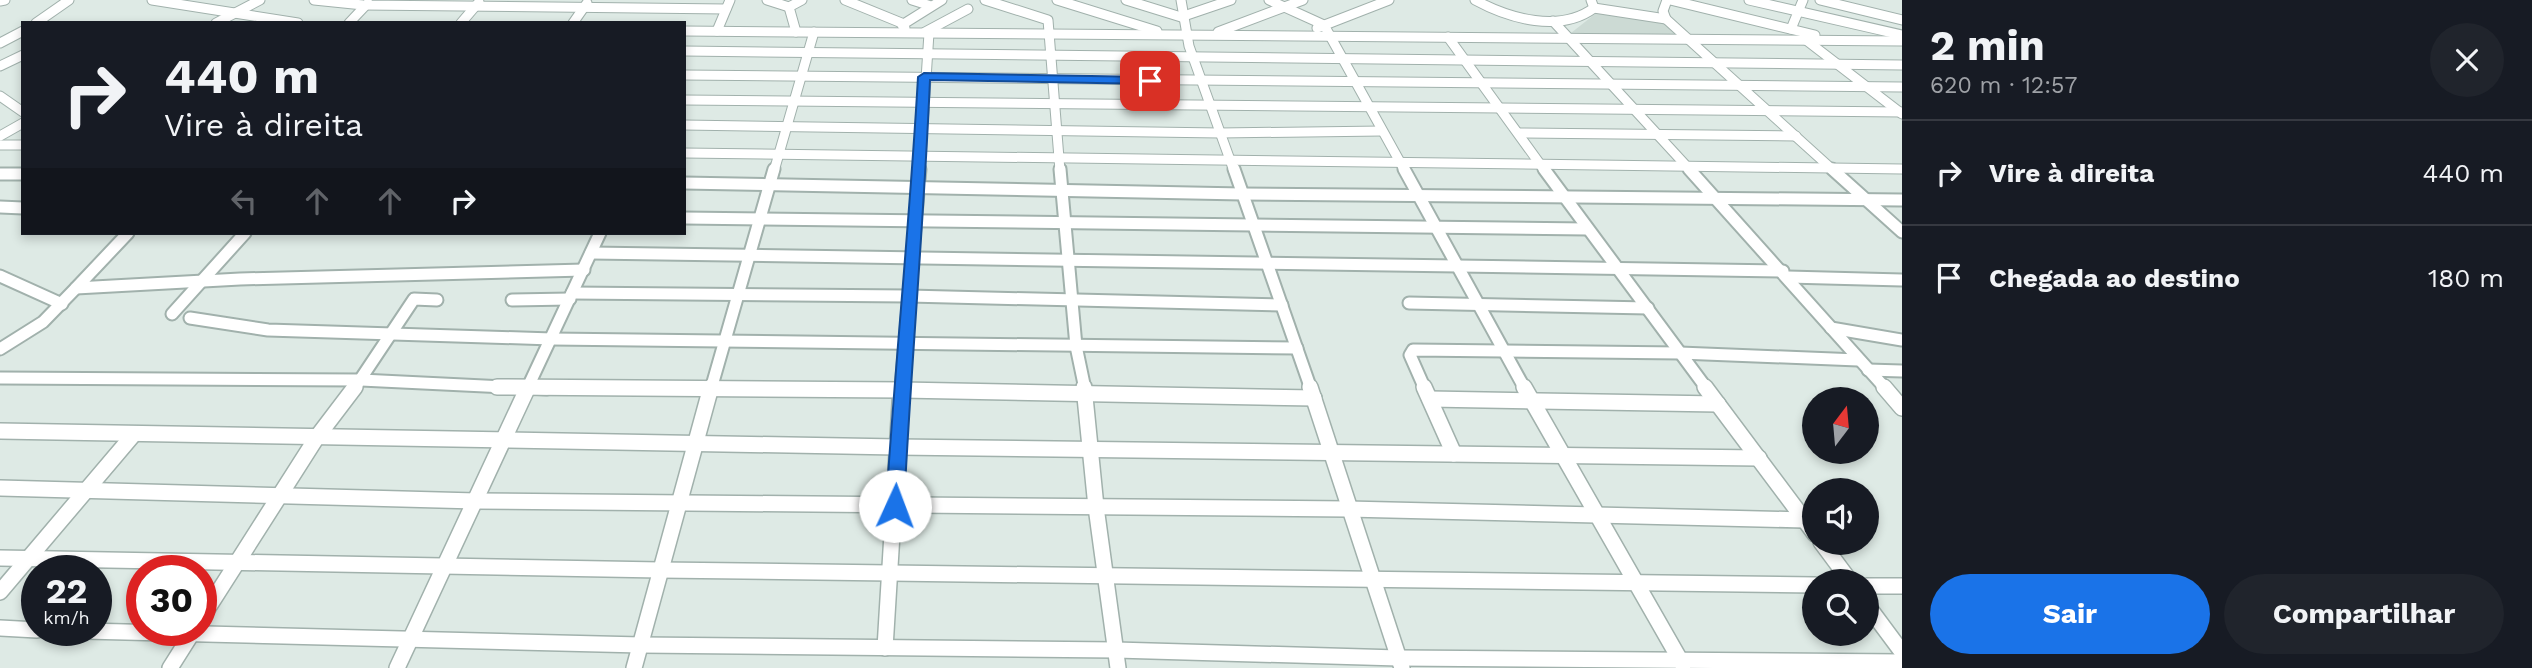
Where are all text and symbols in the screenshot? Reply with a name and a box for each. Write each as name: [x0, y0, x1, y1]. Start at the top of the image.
text: 2 min: [1930, 21, 2045, 70]
button: close: [2430, 23, 2504, 97]
text: 440 m: [164, 47, 319, 105]
icon: right: [49, 49, 140, 140]
pin: [1120, 51, 1180, 111]
icon: arrive: [1131, 62, 1169, 100]
text: 620 m · 12:57: [1930, 72, 2077, 99]
text: Vire à direita: [164, 106, 363, 144]
icon: right: [1930, 154, 1968, 192]
text: Vire à direita: [1989, 158, 2154, 188]
text: 440 m: [2422, 158, 2504, 188]
icon: left: [225, 182, 263, 220]
icon: ahead: [298, 182, 336, 220]
icon: ahead: [371, 182, 409, 220]
icon: right: [444, 182, 482, 220]
icon: arrive: [1930, 259, 1968, 297]
text: Chegada ao destino: [1989, 263, 2240, 293]
text: 180 m: [2428, 263, 2504, 293]
north arrow: [1802, 387, 1880, 464]
map controls: [1802, 387, 1879, 646]
position arrow: [858, 469, 932, 543]
button: sound: [1802, 478, 1879, 555]
speed limit sign: 30: [126, 555, 217, 646]
button: search: [1802, 569, 1879, 646]
text: 22: [46, 570, 87, 612]
button: Sair: [1930, 574, 2210, 654]
button: Compartilhar: [2224, 574, 2504, 654]
text: km/h: [43, 607, 90, 628]

